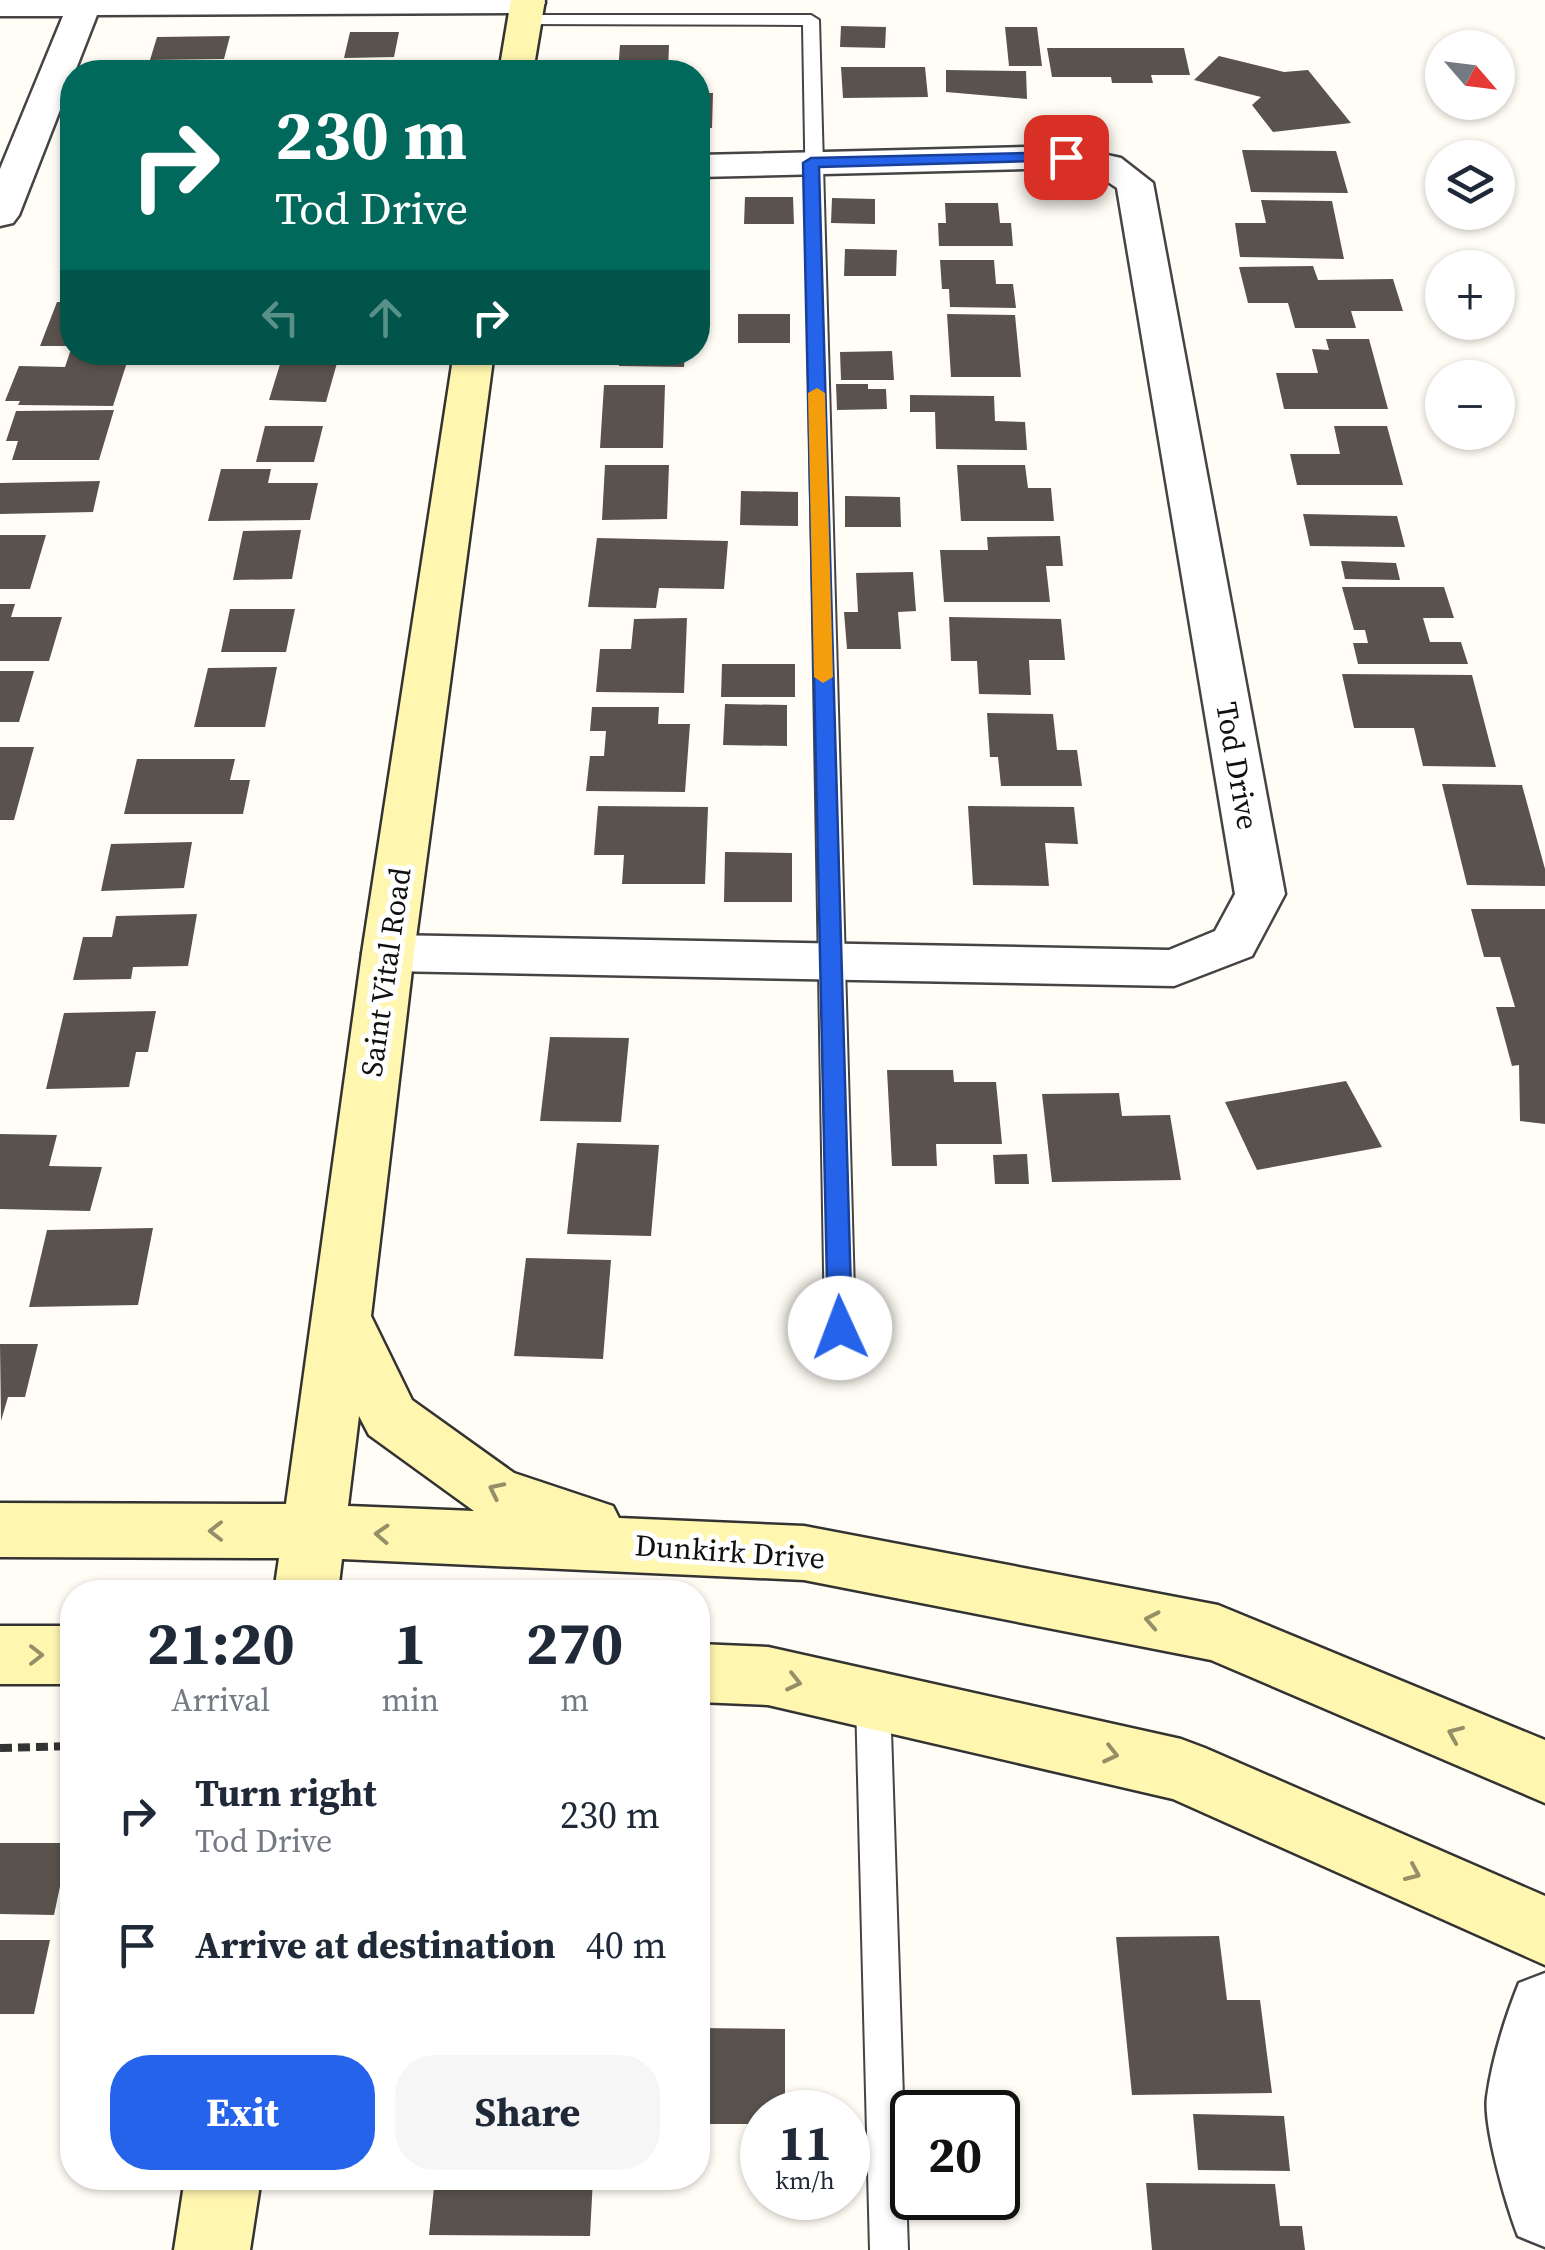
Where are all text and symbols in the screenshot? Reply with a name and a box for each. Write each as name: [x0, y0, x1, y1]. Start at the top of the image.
north arrow: [1425, 30, 1515, 120]
map controls: [1425, 30, 1515, 450]
text: 230 m: [275, 86, 467, 182]
icon: right: [110, 100, 240, 230]
pin: [1024, 115, 1109, 200]
icon: arrive: [1039, 130, 1094, 185]
button: layers: [1425, 140, 1515, 230]
text: Tod Drive: [275, 177, 468, 239]
button: +: [1425, 250, 1515, 340]
icon: left: [253, 290, 308, 345]
icon: ahead: [358, 290, 413, 345]
icon: right: [463, 290, 518, 345]
button: −: [1425, 360, 1515, 450]
street label: Tod Drive: [1206, 699, 1269, 833]
street label: Saint Vital Road: [351, 865, 420, 1079]
position arrow: [788, 1276, 892, 1380]
one-way arrow: [489, 1483, 507, 1503]
one-way arrow: [207, 1520, 222, 1542]
one-way arrow: [373, 1524, 389, 1545]
street label: Dunkirk Drive: [634, 1524, 826, 1579]
text: 21:20: [147, 1602, 295, 1684]
text: 1: [394, 1602, 427, 1684]
text: 270: [526, 1602, 623, 1684]
one-way arrow: [1144, 1610, 1160, 1631]
one-way arrow: [30, 1644, 45, 1666]
one-way arrow: [785, 1670, 802, 1691]
text: Arrival: [171, 1678, 270, 1722]
text: min: [381, 1678, 439, 1722]
text: m: [560, 1678, 589, 1722]
one-way arrow: [1447, 1725, 1465, 1745]
one-way arrow: [1102, 1742, 1119, 1763]
text: Turn right: [195, 1767, 377, 1819]
icon: right: [110, 1788, 165, 1843]
text: 230 m: [560, 1789, 660, 1841]
text: Tod Drive: [195, 1819, 332, 1863]
one-way arrow: [1403, 1861, 1421, 1881]
icon: arrive: [110, 1918, 165, 1973]
text: Arrive at destination: [195, 1919, 556, 1971]
text: 40 m: [586, 1919, 667, 1971]
button: Exit: [110, 2055, 375, 2170]
button: Share: [395, 2055, 660, 2170]
speed limit sign: 20: [890, 2090, 1020, 2220]
text: 11: [778, 2108, 832, 2177]
text: km/h: [775, 2163, 835, 2197]

